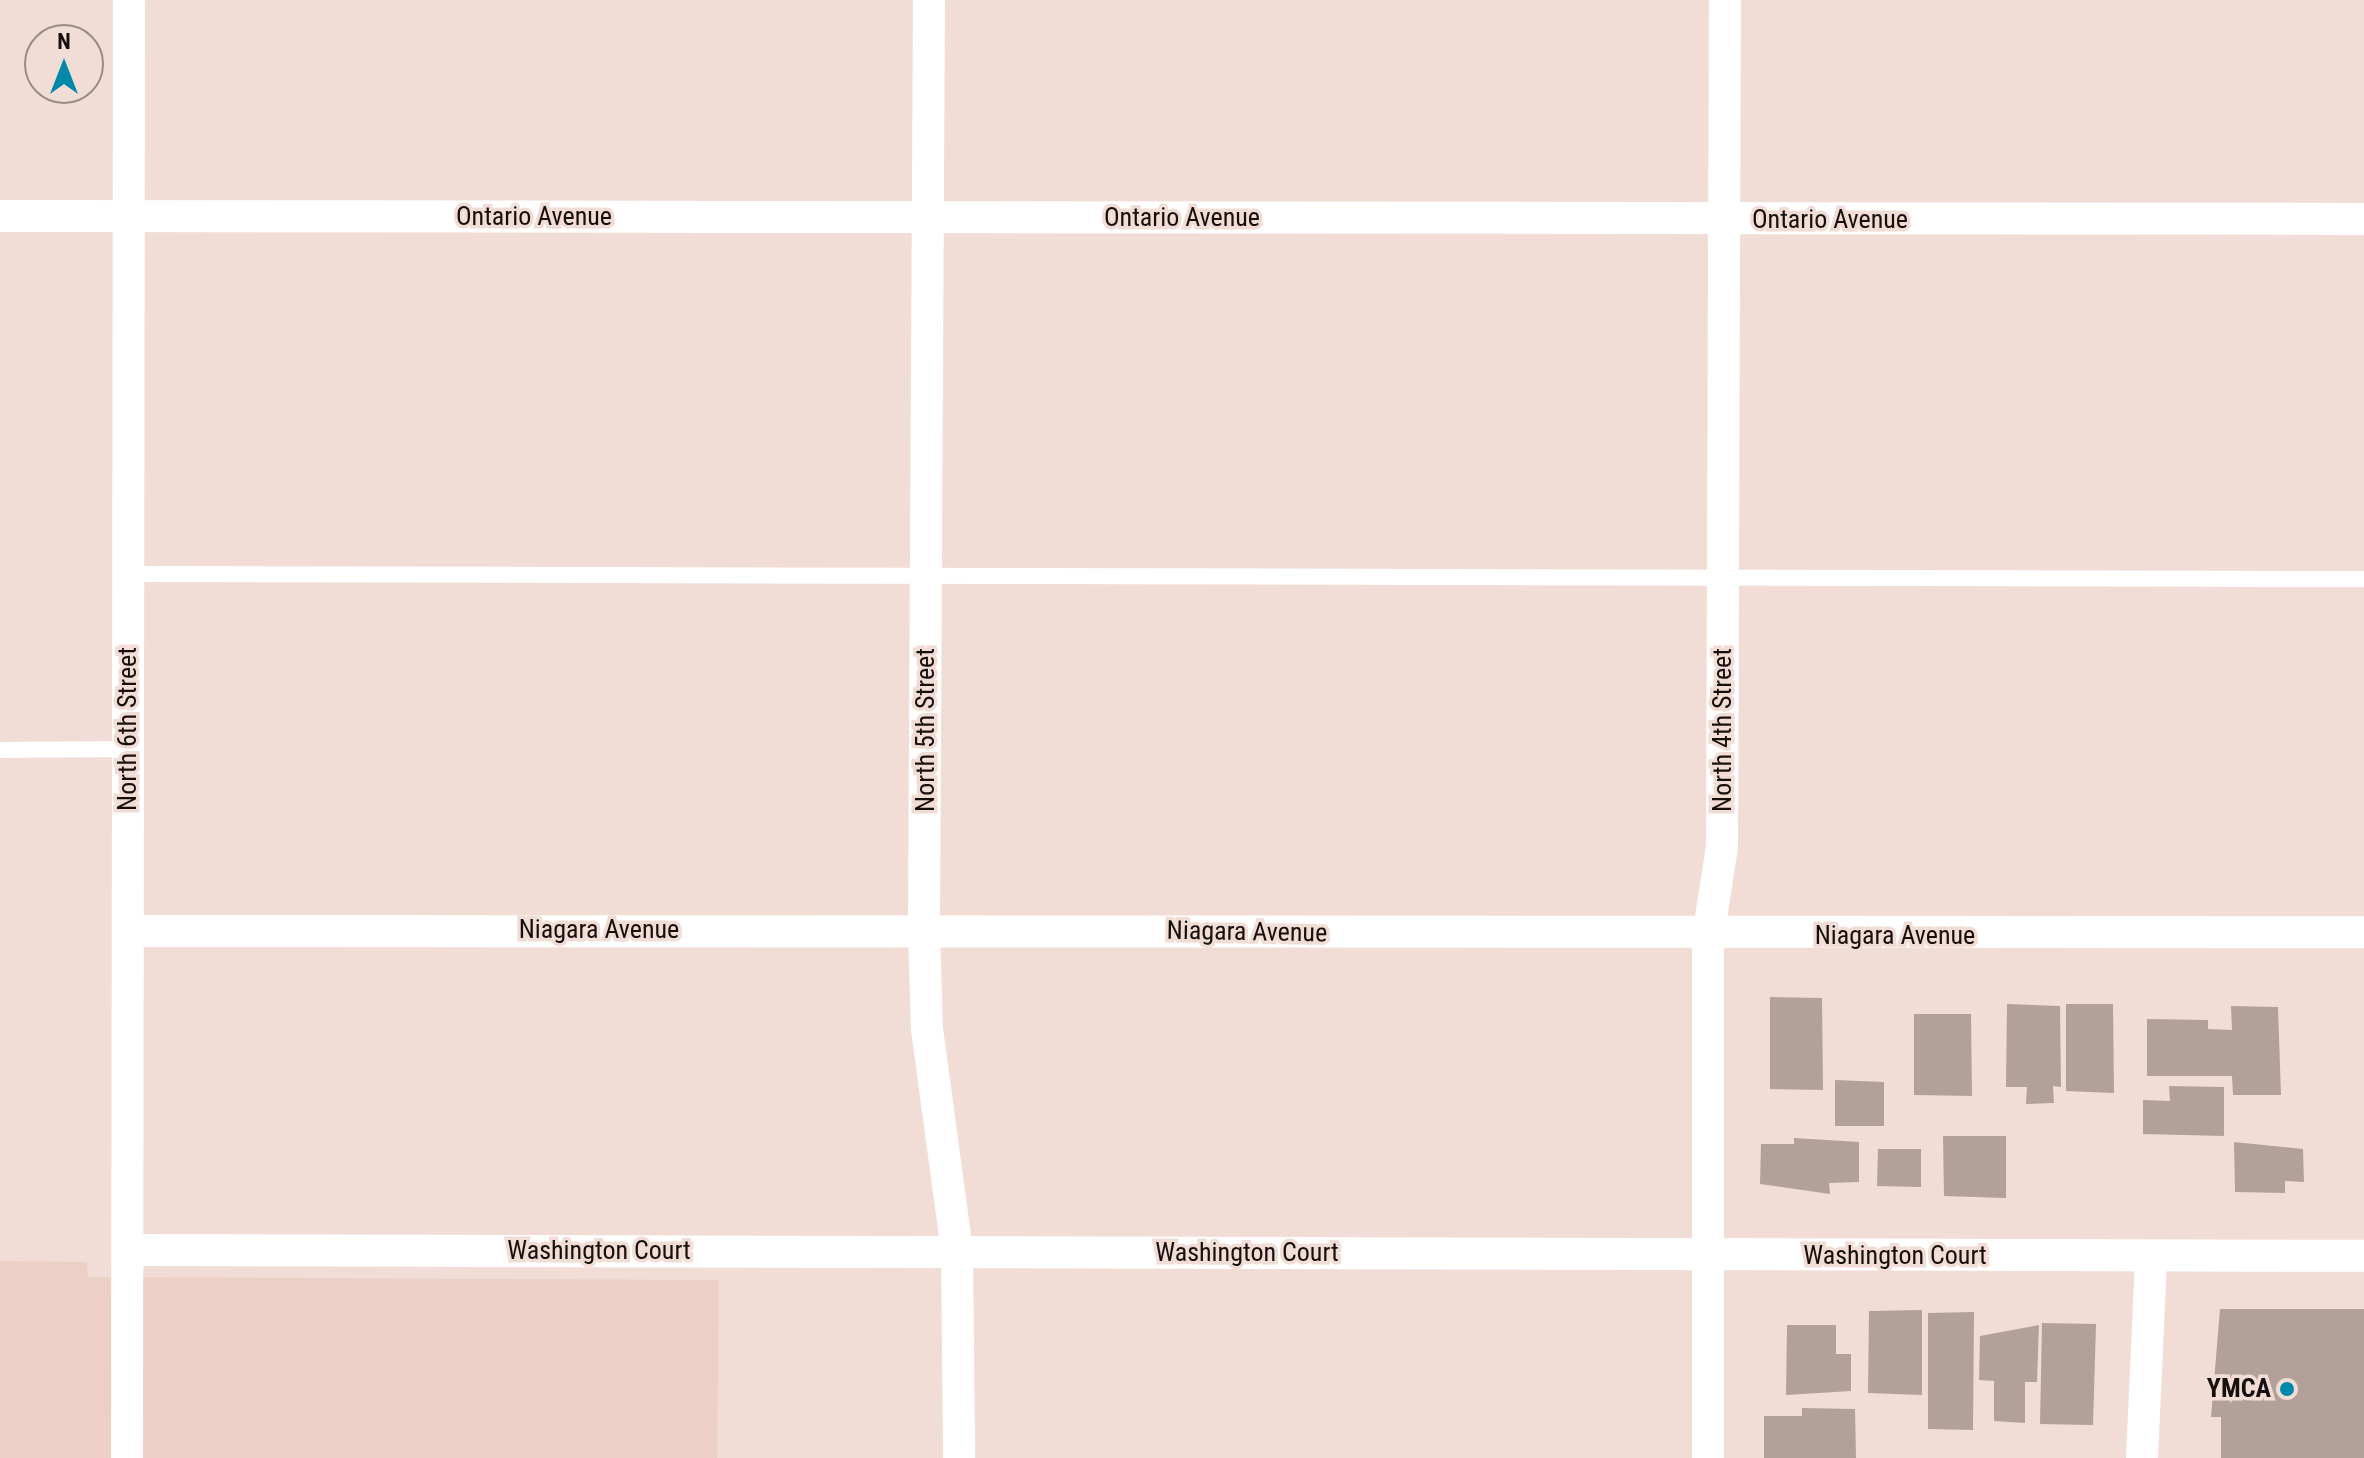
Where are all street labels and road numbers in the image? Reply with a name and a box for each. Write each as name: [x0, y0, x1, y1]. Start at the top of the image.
street label: Ontario Avenue: [456, 201, 612, 233]
street label: Ontario Avenue: [1104, 202, 1260, 234]
street label: Ontario Avenue: [1752, 204, 1908, 236]
street label: North 6th Street: [112, 647, 144, 811]
street label: North 5th Street: [910, 648, 942, 812]
street label: North 4th Street: [1707, 648, 1739, 812]
street label: Niagara Avenue: [519, 914, 679, 946]
street label: Niagara Avenue: [1166, 915, 1328, 949]
street label: Niagara Avenue: [1815, 920, 1975, 952]
street label: Washington Court: [507, 1235, 691, 1267]
street label: Washington Court: [1155, 1237, 1339, 1269]
street label: Washington Court: [1803, 1240, 1987, 1272]

